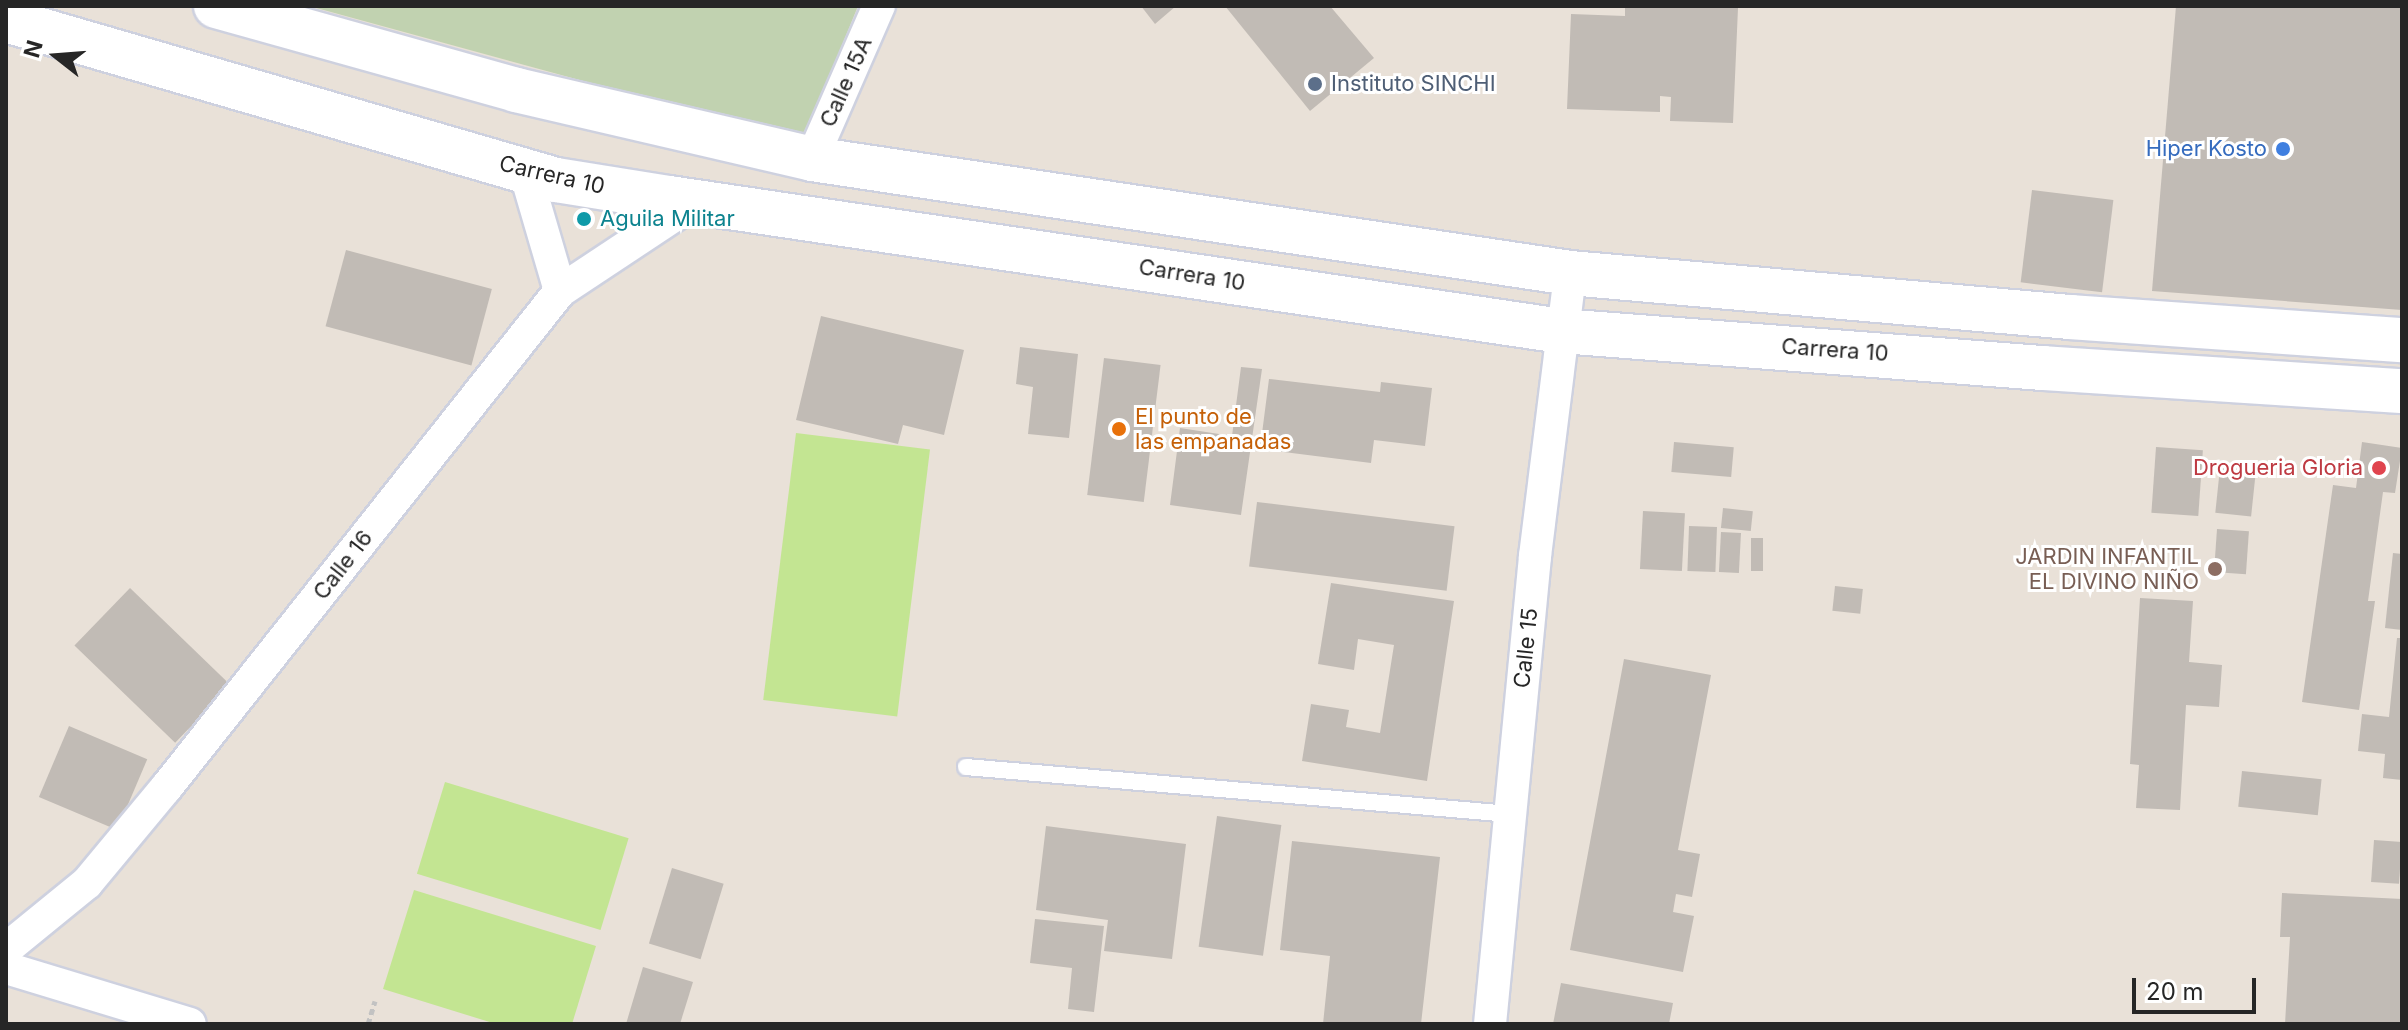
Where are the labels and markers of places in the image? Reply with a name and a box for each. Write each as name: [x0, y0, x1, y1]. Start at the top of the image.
place label: Instituto SINCHI: [1331, 71, 1496, 97]
marker: Instituto SINCHI: [1306, 75, 1324, 93]
place label: Hiper Kosto: [2146, 136, 2267, 162]
marker: Hiper Kosto: [2274, 140, 2292, 158]
place label: Aguila Militar: [600, 206, 735, 232]
marker: Aguila Militar: [575, 210, 593, 228]
place label: El punto de las empanadas: [1135, 403, 1291, 454]
marker: El punto de las empanadas: [1110, 420, 1128, 438]
place label: Drogueria Gloria: [2193, 455, 2363, 481]
marker: Drogueria Gloria: [2370, 459, 2388, 477]
place label: JARDIN INFANTIL EL DIVINO NIÑO: [2015, 543, 2199, 594]
marker: JARDIN INFANTIL EL DIVINO NIÑO: [2206, 560, 2224, 578]

